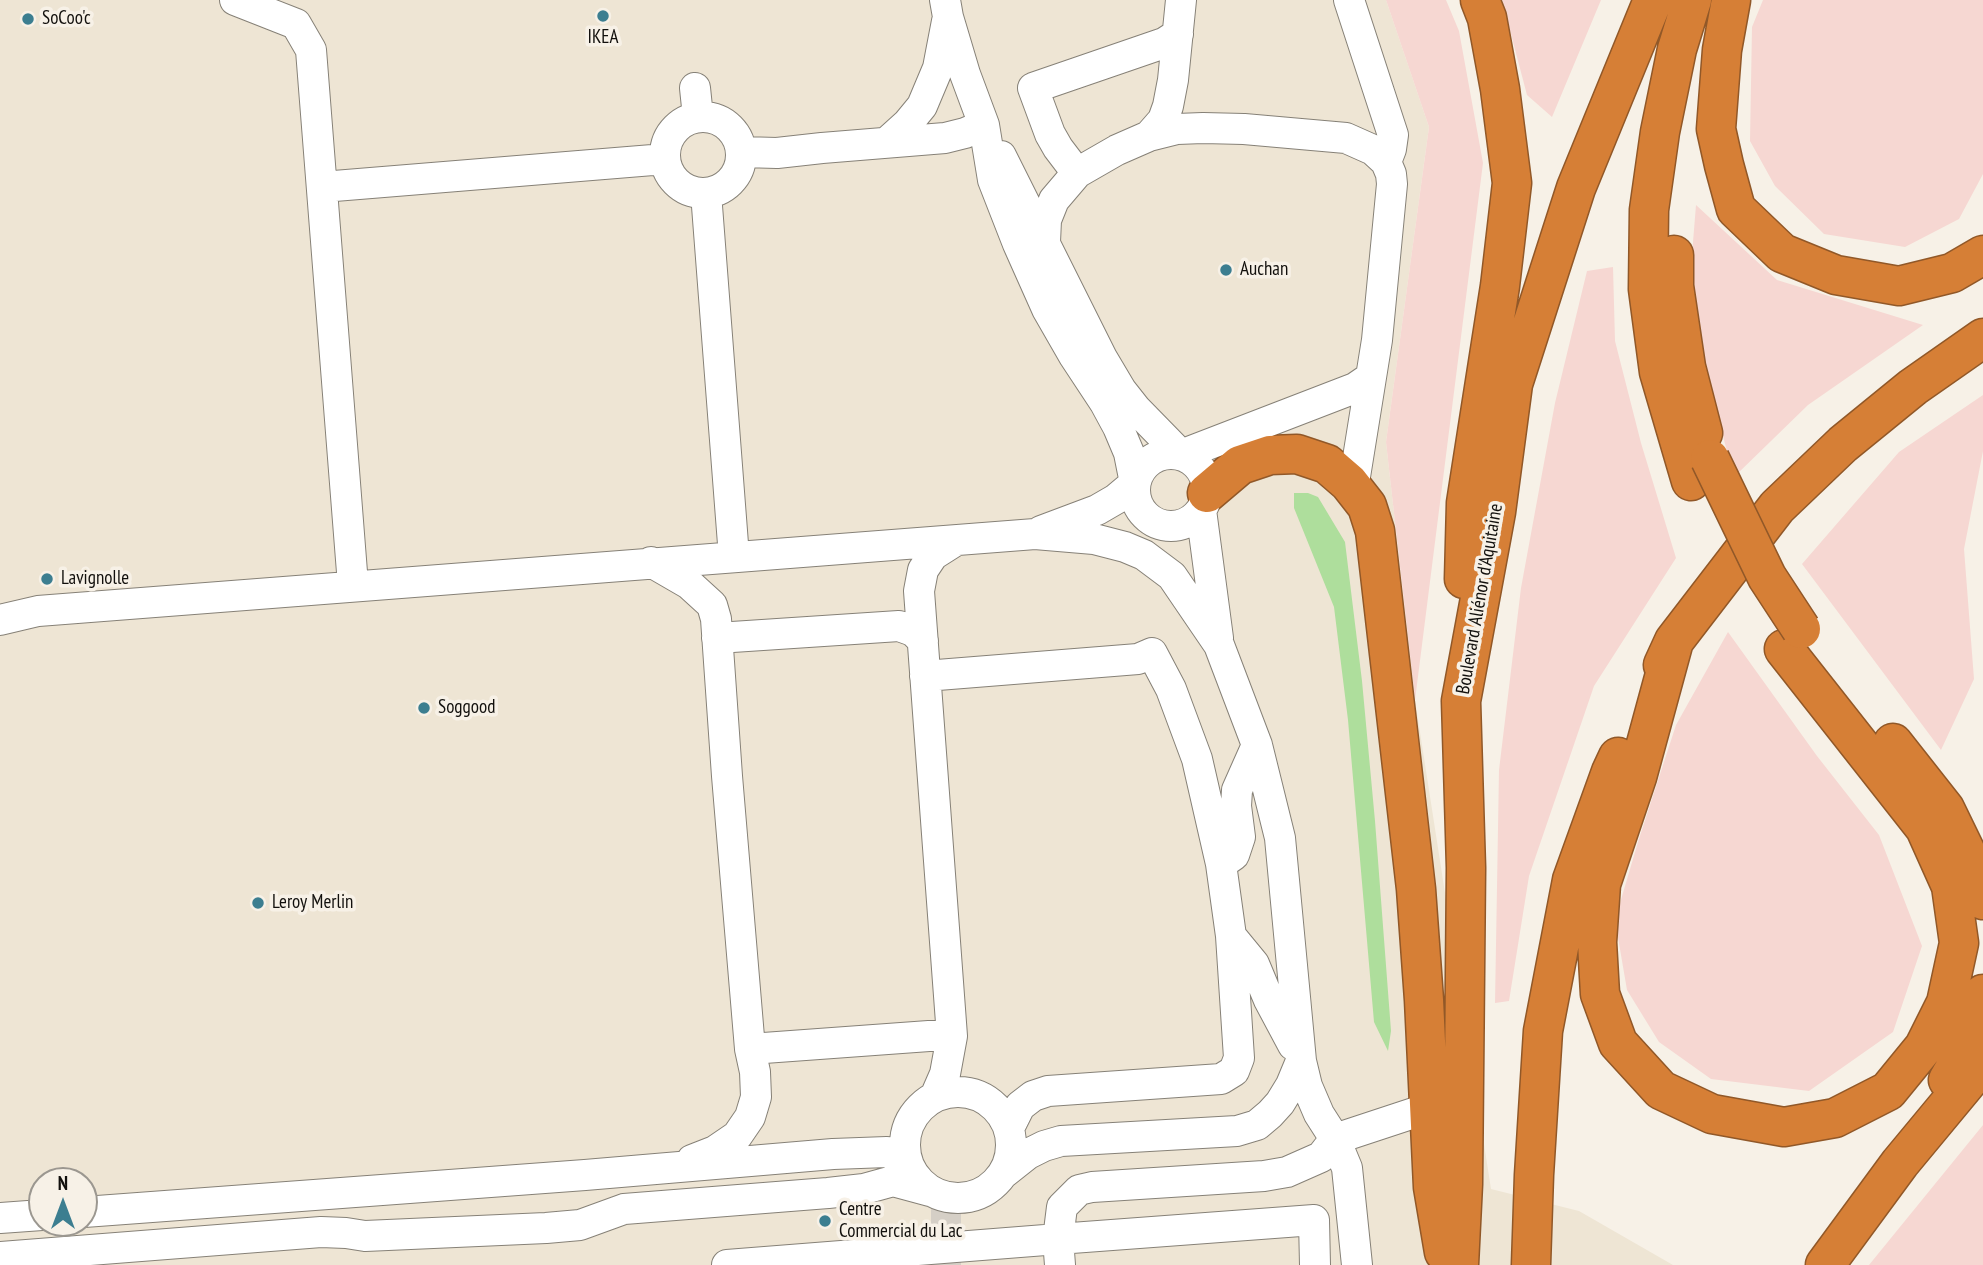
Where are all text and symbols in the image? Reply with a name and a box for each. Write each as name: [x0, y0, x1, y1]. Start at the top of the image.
place label: SoCoo'c: [42, 8, 91, 30]
marker: IKEA: [595, 8, 611, 24]
marker: SoCoo'c: [20, 11, 36, 27]
place label: IKEA: [588, 27, 618, 49]
place label: Auchan: [1240, 259, 1288, 281]
marker: Auchan: [1218, 262, 1234, 278]
street label: Boulevard Aliénor d'Aquitaine: [1452, 502, 1508, 696]
place label: Lavignolle: [61, 568, 129, 590]
marker: Lavignolle: [39, 571, 55, 587]
place label: Soggood: [438, 697, 495, 719]
marker: Soggood: [416, 700, 432, 716]
place label: Leroy Merlin: [272, 892, 353, 914]
marker: Leroy Merlin: [250, 895, 266, 911]
north arrow: [28, 1167, 98, 1237]
text: N: [58, 1171, 68, 1195]
place label: Centre Commercial du Lac: [839, 1199, 963, 1243]
marker: Centre Commercial du Lac: [817, 1213, 833, 1229]

